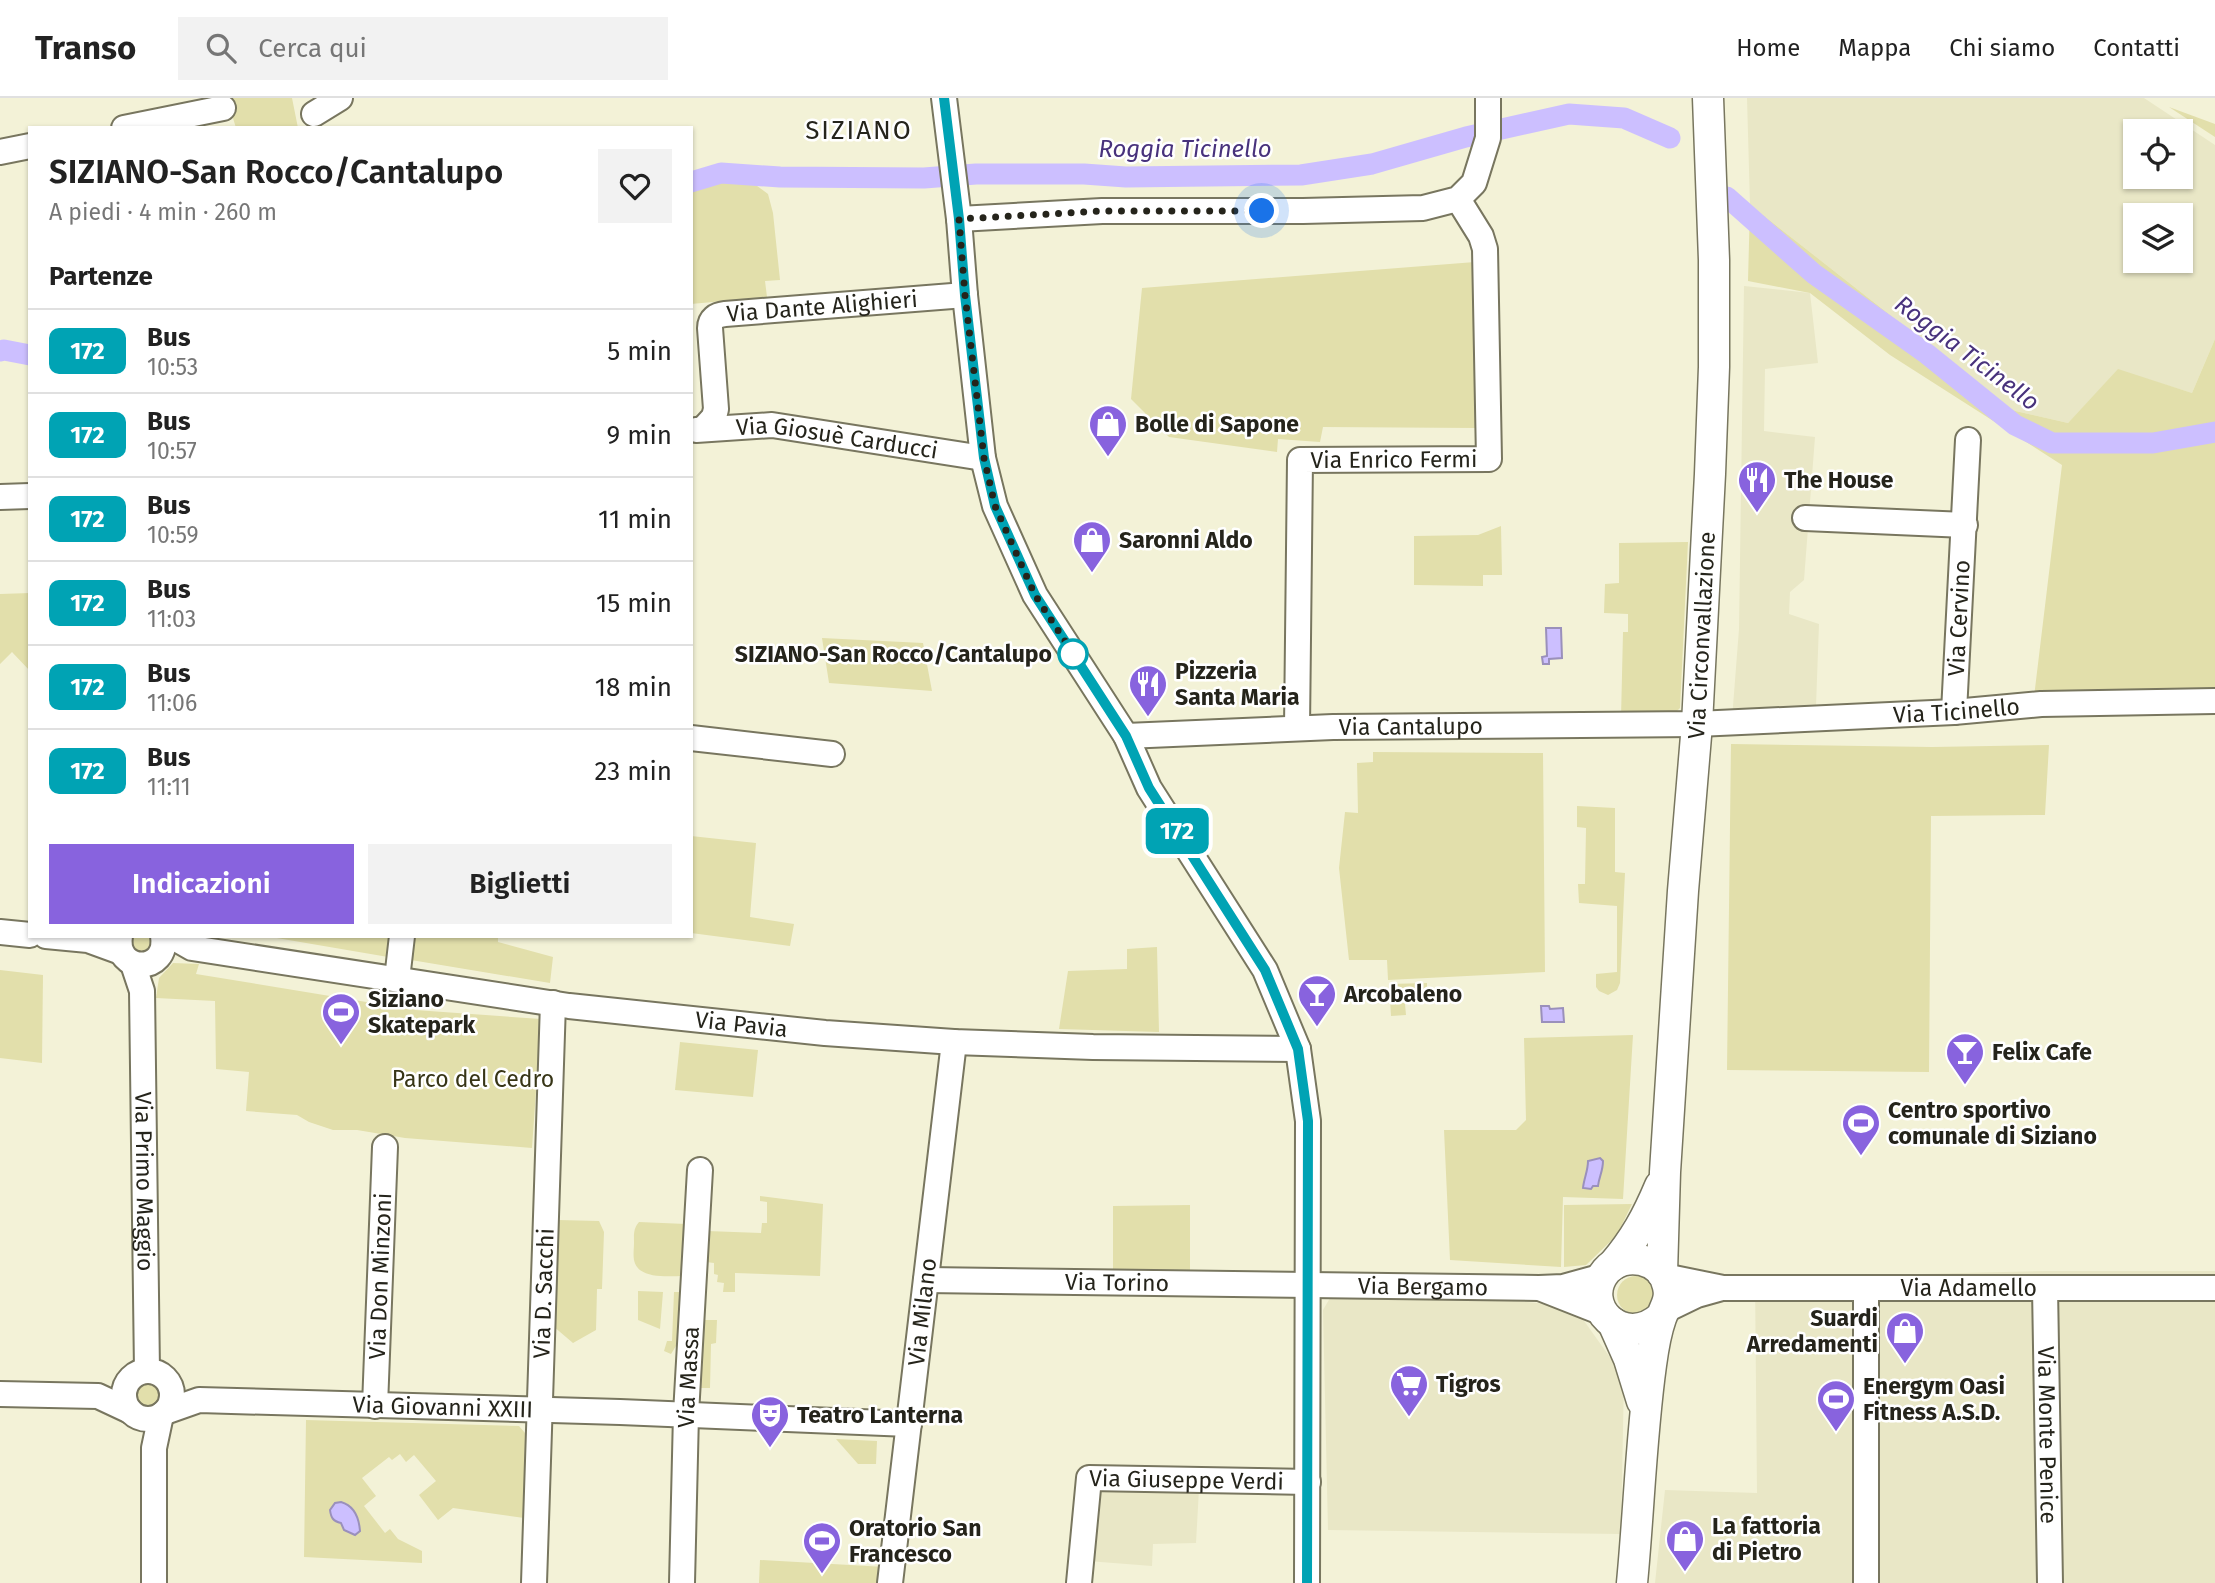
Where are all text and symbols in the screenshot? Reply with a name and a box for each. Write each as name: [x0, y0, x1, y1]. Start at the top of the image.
search box: [178, 17, 668, 80]
text: Transo: [35, 28, 136, 68]
icon: search: [202, 29, 240, 67]
text: Cerca qui: [258, 33, 367, 64]
text: Home: [1736, 34, 1800, 62]
text: Mappa: [1838, 34, 1911, 62]
text: Chi siamo: [1949, 34, 2055, 62]
text: Contatti: [2093, 34, 2180, 62]
district label: SIZIANO: [805, 115, 913, 146]
map controls: [2123, 119, 2193, 273]
button: locate: [2123, 119, 2193, 189]
water label: Roggia Ticinello: [1098, 135, 1272, 163]
button: heart: [598, 149, 672, 223]
text: SIZIANO-San Rocco/Cantalupo: [49, 152, 503, 192]
your location: [1244, 193, 1279, 228]
text: A piedi · 4 min · 260 m: [49, 198, 277, 226]
button: layers: [2123, 203, 2193, 273]
text: Partenze: [49, 261, 153, 292]
street label: Via Dante Alighieri: [726, 285, 919, 328]
water label: Roggia Ticinello: [1889, 290, 2045, 416]
text: Bus: [147, 322, 190, 353]
text: 5 min: [607, 336, 672, 367]
text: 172: [70, 337, 105, 365]
text: 10:53: [147, 353, 198, 381]
shop icon: Bolle di Sapone: [1087, 403, 1129, 458]
text: Bus: [147, 406, 190, 437]
place label: Bolle di Sapone: [1135, 410, 1299, 438]
street label: Via Giosuè Carducci: [735, 411, 940, 465]
text: 9 min: [607, 420, 672, 451]
text: 172: [70, 421, 105, 449]
text: 10:57: [147, 437, 197, 465]
street label: Via Enrico Fermi: [1310, 445, 1478, 474]
restaurant icon: The House: [1736, 459, 1778, 514]
place label: The House: [1784, 466, 1894, 494]
text: Bus: [147, 490, 190, 521]
text: 11 min: [598, 504, 672, 535]
text: 172: [70, 505, 105, 533]
shop icon: Saronni Aldo: [1071, 519, 1113, 574]
text: 10:59: [147, 521, 199, 549]
place label: Saronni Aldo: [1119, 526, 1253, 554]
street label: Via Circonvallazione: [1682, 531, 1721, 740]
street label: Via Cervino: [1942, 559, 1976, 677]
text: Bus: [147, 574, 190, 605]
text: 15 min: [596, 588, 672, 619]
text: 172: [70, 589, 105, 617]
text: 11:03: [147, 605, 196, 633]
marker: SIZIANO-San Rocco/Cantalupo: [1058, 639, 1088, 669]
place label: SIZIANO-San Rocco/Cantalupo: [735, 640, 1052, 668]
place label: Pizzeria Santa Maria: [1175, 657, 1300, 711]
text: Bus: [147, 658, 190, 689]
restaurant icon: Pizzeria Santa Maria: [1127, 663, 1169, 718]
text: 18 min: [595, 672, 672, 703]
text: 172: [70, 673, 105, 701]
text: 11:06: [147, 689, 197, 717]
street label: Via Ticinello: [1893, 692, 2021, 729]
street label: Via Cantalupo: [1339, 712, 1483, 741]
text: Bus: [147, 742, 190, 773]
text: 23 min: [595, 756, 672, 787]
text: 172: [70, 757, 105, 785]
text: 11:11: [147, 773, 191, 801]
line badge: 172: [1137, 808, 1217, 854]
text: 172: [1160, 817, 1194, 845]
button: Indicazioni: [49, 844, 354, 924]
button: Biglietti: [368, 844, 672, 924]
bar icon: Arcobaleno: [1296, 973, 1338, 1028]
place label: Arcobaleno: [1343, 980, 1462, 1008]
place label: Siziano Skatepark: [368, 985, 476, 1039]
sports icon: Siziano Skatepark: [320, 991, 362, 1046]
street label: Via Pavia: [694, 1005, 789, 1043]
bar icon: Felix Cafe: [1944, 1031, 1986, 1086]
place label: Felix Cafe: [1992, 1038, 2092, 1066]
park label: Parco del Cedro: [392, 1065, 554, 1093]
street label: Via Primo Maggio: [129, 1092, 160, 1271]
place label: Centro sportivo comunale di Siziano: [1888, 1096, 2097, 1150]
sports icon: Centro sportivo comunale di Siziano: [1840, 1102, 1882, 1157]
street label: Via Don Minzoni: [363, 1192, 397, 1360]
street label: Via D. Sacchi: [527, 1227, 560, 1359]
street label: Via Milano: [902, 1256, 942, 1367]
street label: Via Torino: [1065, 1268, 1169, 1297]
street label: Via Bergamo: [1358, 1272, 1488, 1301]
street label: Via Adamello: [1901, 1274, 2037, 1302]
place label: Suardi Arredamenti: [1746, 1304, 1878, 1358]
shop icon: Suardi Arredamenti: [1884, 1310, 1926, 1365]
street label: Via Massa: [672, 1326, 705, 1428]
street label: Via Monte Penice: [2032, 1346, 2063, 1524]
supermarket icon: Tigros: [1388, 1363, 1430, 1418]
place label: Tigros: [1436, 1370, 1501, 1398]
place label: Energym Oasi Fitness A.S.D.: [1863, 1372, 2005, 1426]
sports icon: Energym Oasi Fitness A.S.D.: [1815, 1378, 1857, 1433]
street label: Via Giovanni XXIII: [352, 1390, 533, 1424]
theatre icon: Teatro Lanterna: [749, 1394, 791, 1449]
place label: Teatro Lanterna: [797, 1401, 963, 1429]
street label: Via Giuseppe Verdi: [1089, 1464, 1284, 1496]
place label: La fattoria di Pietro: [1712, 1512, 1821, 1566]
place label: Oratorio San Francesco: [849, 1514, 981, 1568]
shop icon: La fattoria di Pietro: [1664, 1518, 1706, 1573]
sports icon: Oratorio San Francesco: [801, 1520, 843, 1575]

